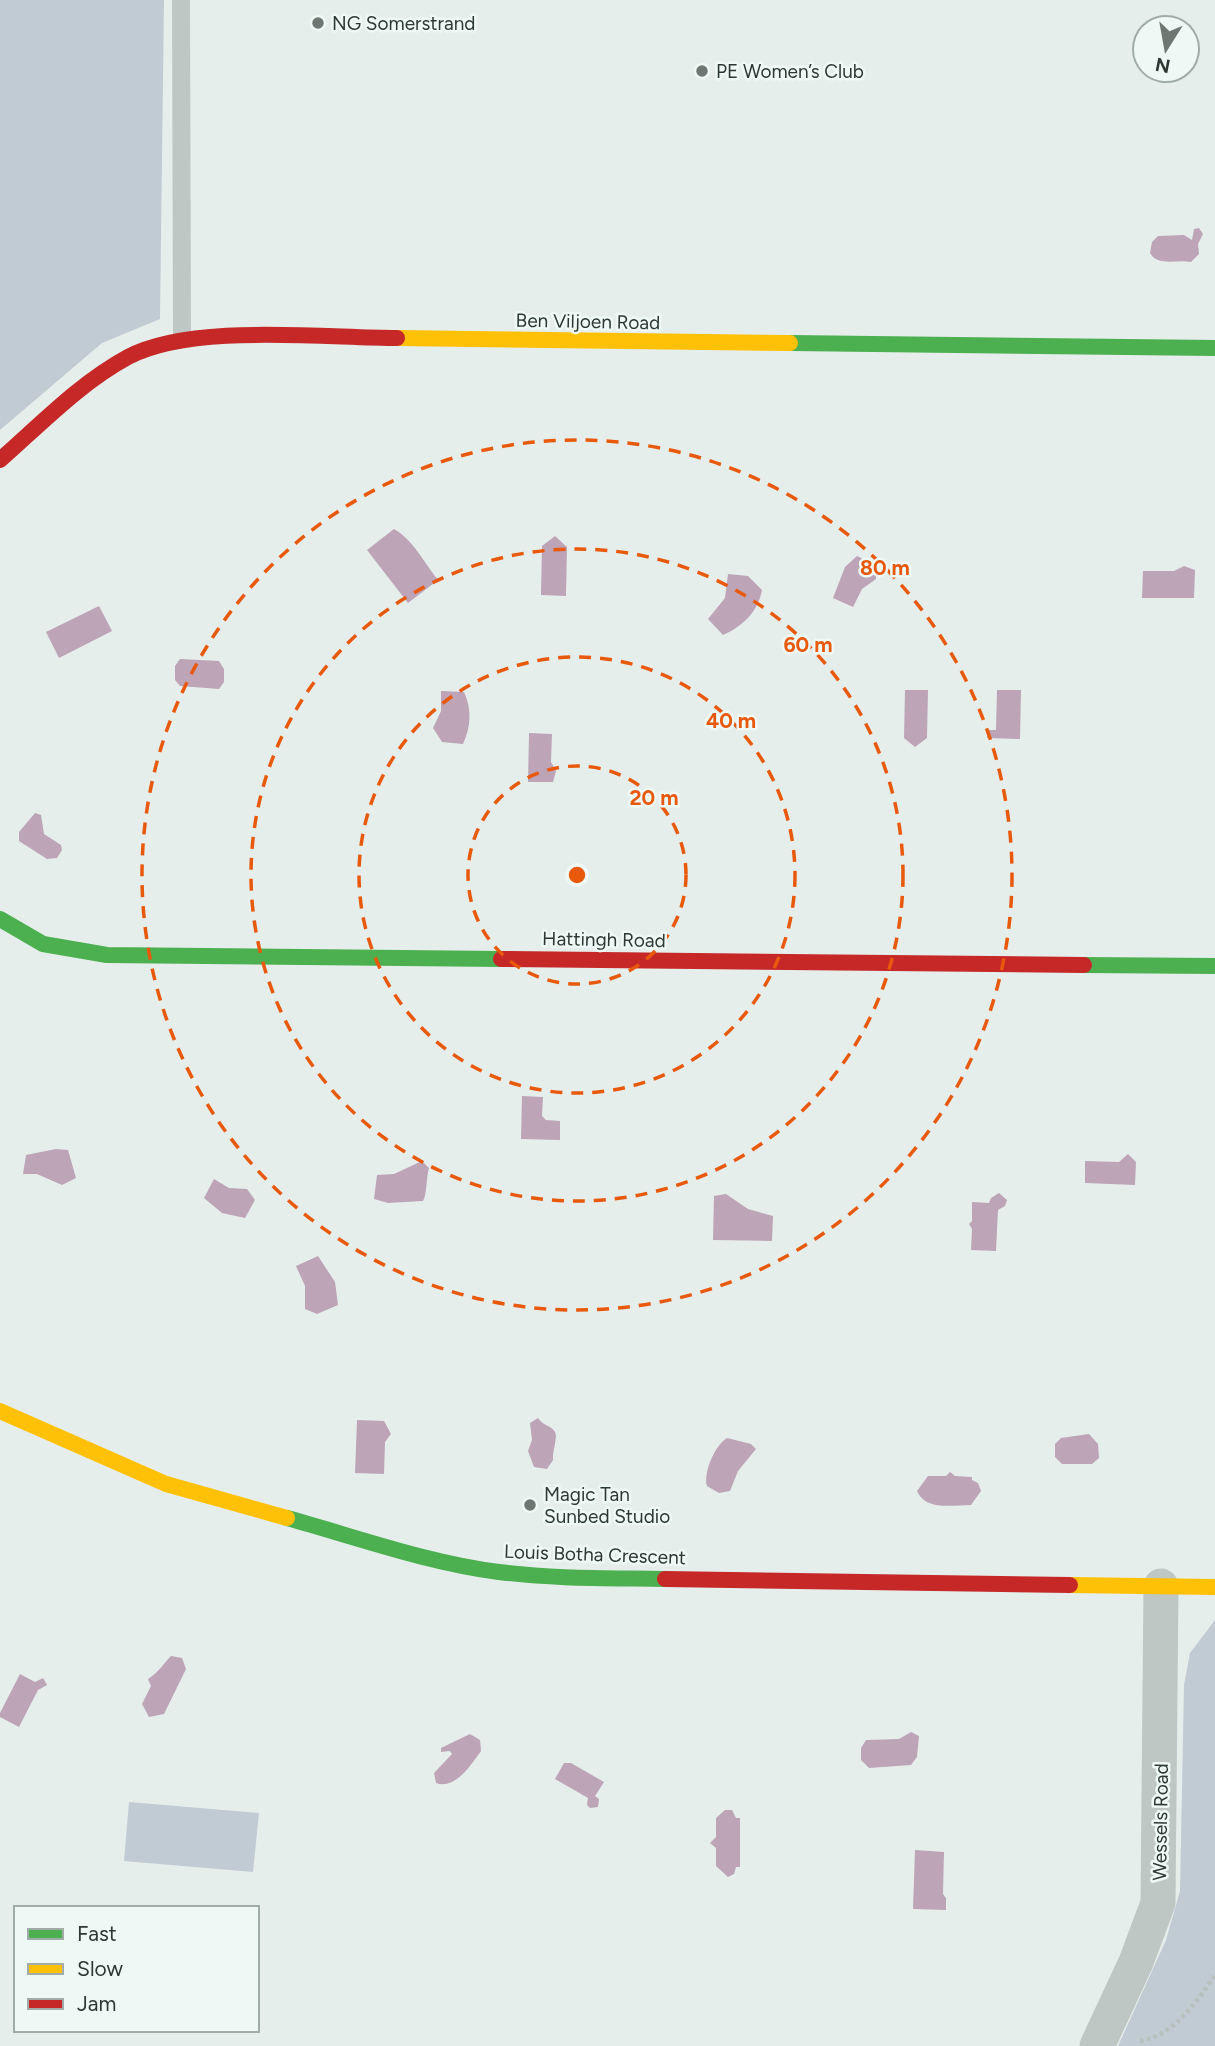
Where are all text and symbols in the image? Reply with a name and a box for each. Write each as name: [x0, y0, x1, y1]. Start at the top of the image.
place label: NG Somerstrand: [332, 12, 475, 35]
north arrow: [1131, 14, 1201, 84]
marker: NG Somerstrand: [310, 15, 326, 31]
text: N: [1153, 53, 1172, 78]
place label: PE Women’s Club: [716, 60, 864, 83]
marker: PE Women’s Club: [694, 63, 710, 79]
street label: Ben Viljoen Road: [516, 309, 660, 334]
text: 80 m: [860, 555, 910, 580]
text: 60 m: [783, 632, 833, 657]
text: 40 m: [706, 708, 756, 733]
text: 20 m: [629, 785, 679, 810]
centre of rings: [565, 863, 589, 887]
street label: Hattingh Road: [542, 927, 666, 952]
place label: Magic Tan Sunbed Studio: [544, 1483, 670, 1528]
marker: Magic Tan Sunbed Studio: [522, 1497, 538, 1513]
street label: Louis Botha Crescent: [504, 1540, 686, 1569]
street label: Wessels Road: [1148, 1763, 1173, 1881]
legend: [14, 1906, 259, 2032]
text: Fast: [77, 1921, 117, 1946]
text: Slow: [77, 1956, 123, 1981]
text: Jam: [77, 1991, 116, 2016]

